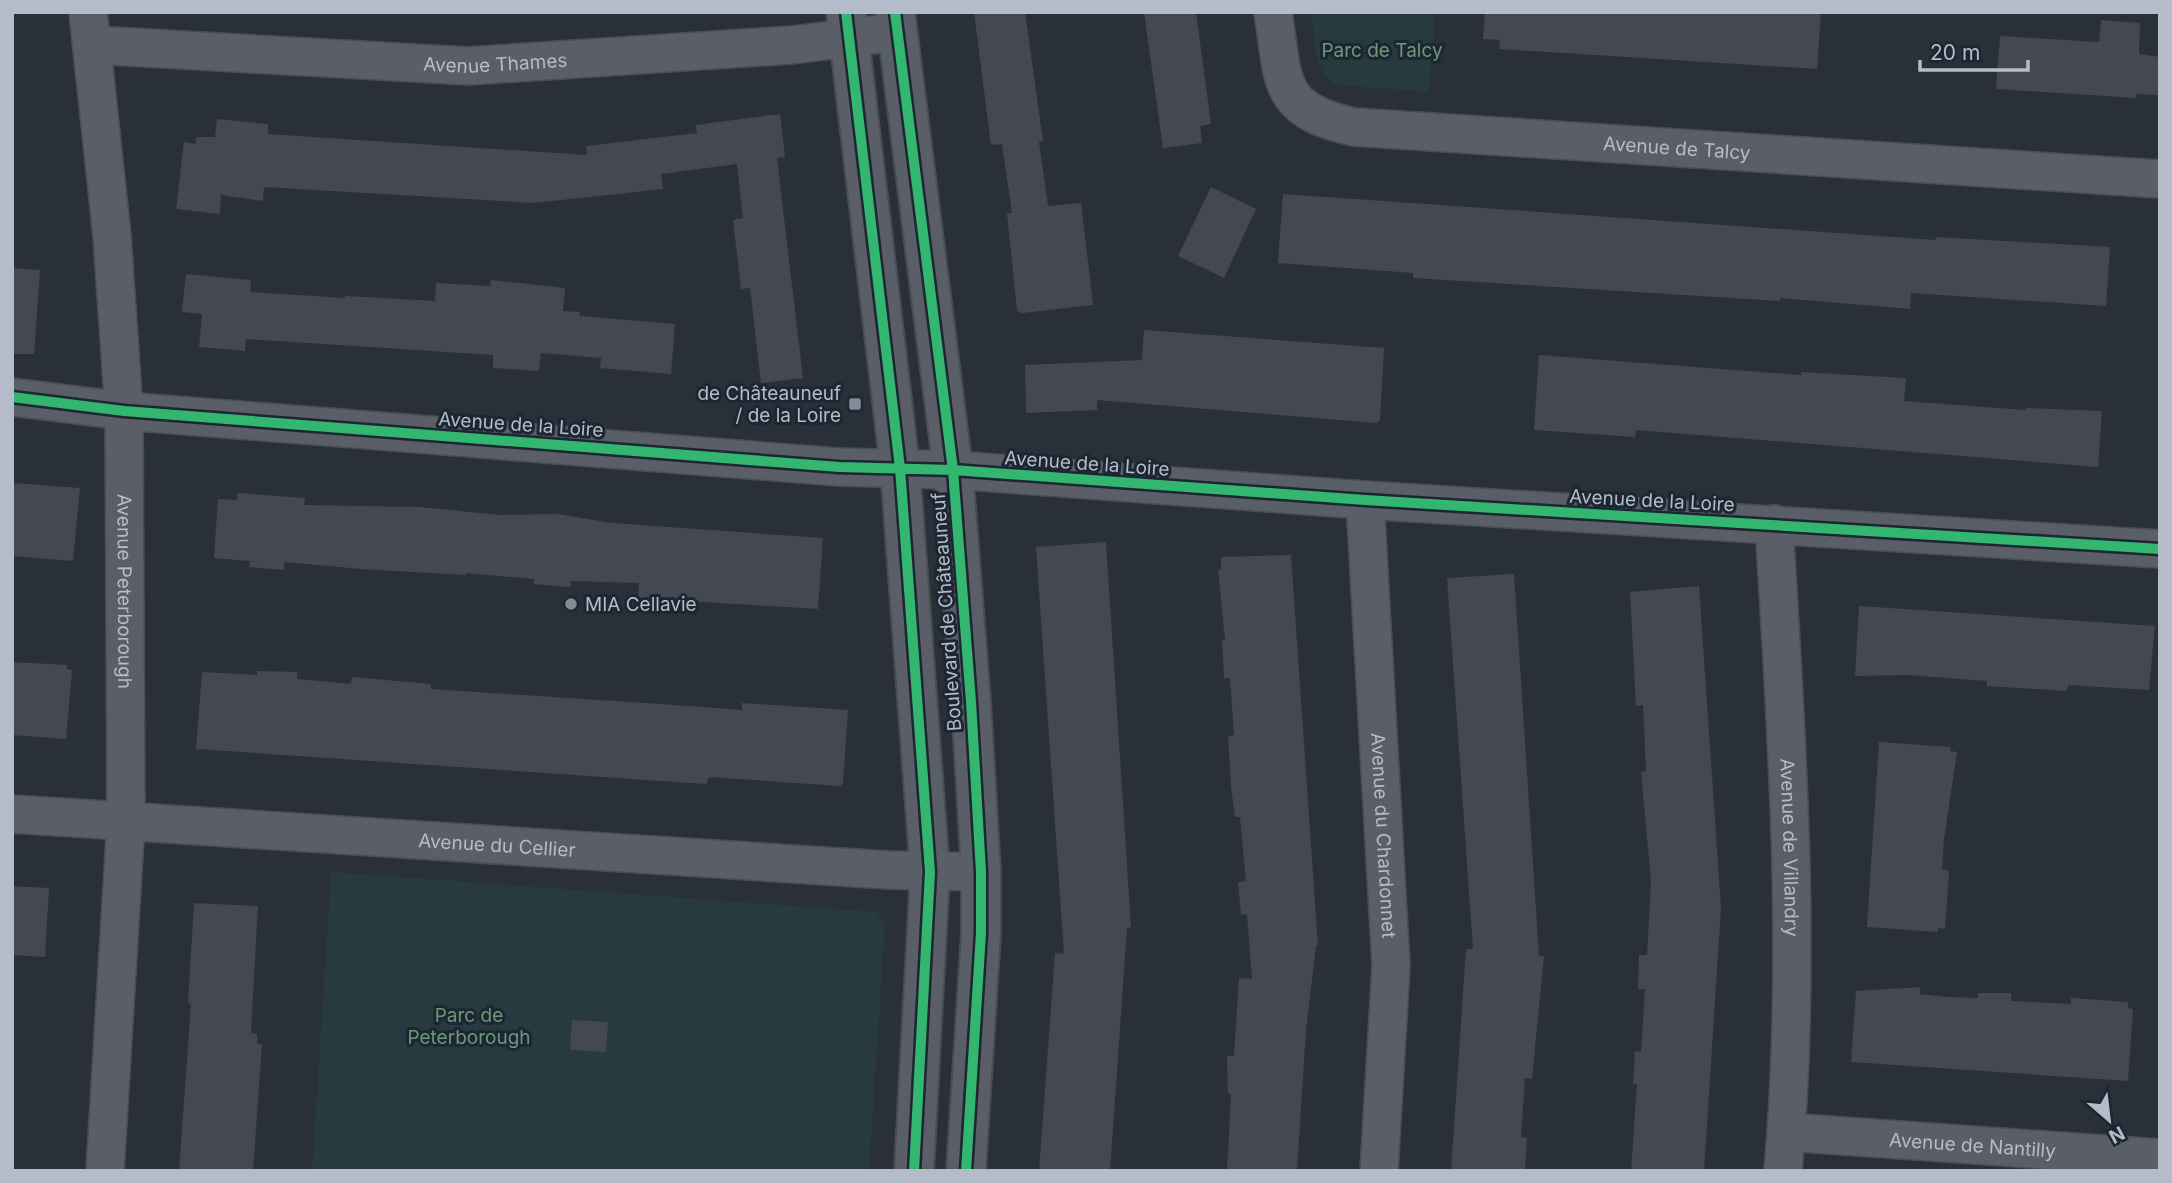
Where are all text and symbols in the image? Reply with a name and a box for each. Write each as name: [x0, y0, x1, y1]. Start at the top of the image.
scale bar: [1920, 28, 2028, 72]
park label: Parc de Talcy: [1321, 39, 1443, 62]
text: 20 m: [1930, 40, 1980, 65]
street label: Avenue Thames: [423, 49, 568, 78]
street label: Avenue de Talcy: [1603, 132, 1752, 165]
place label: de Châteauneuf / de la Loire: [697, 382, 841, 427]
marker: de Châteauneuf / de la Loire: [847, 396, 863, 412]
street label: Avenue de la Loire: [438, 407, 604, 442]
street label: Avenue de la Loire: [1004, 446, 1170, 481]
street label: Avenue de la Loire: [1569, 485, 1735, 516]
street label: Boulevard de Châteauneuf: [927, 492, 966, 732]
street label: Avenue Peterborough: [112, 494, 136, 689]
place label: MIA Cellavie: [585, 593, 697, 616]
marker: MIA Cellavie: [563, 596, 579, 612]
street label: Avenue du Chardonnet: [1366, 732, 1400, 939]
street label: Avenue de Villandry: [1775, 758, 1803, 937]
street label: Avenue du Cellier: [418, 829, 576, 862]
park label: Parc de Peterborough: [407, 1004, 531, 1049]
north arrow: [2074, 1085, 2144, 1155]
text: N: [2105, 1121, 2129, 1148]
street label: Avenue de Nantilly: [1888, 1128, 2057, 1163]

